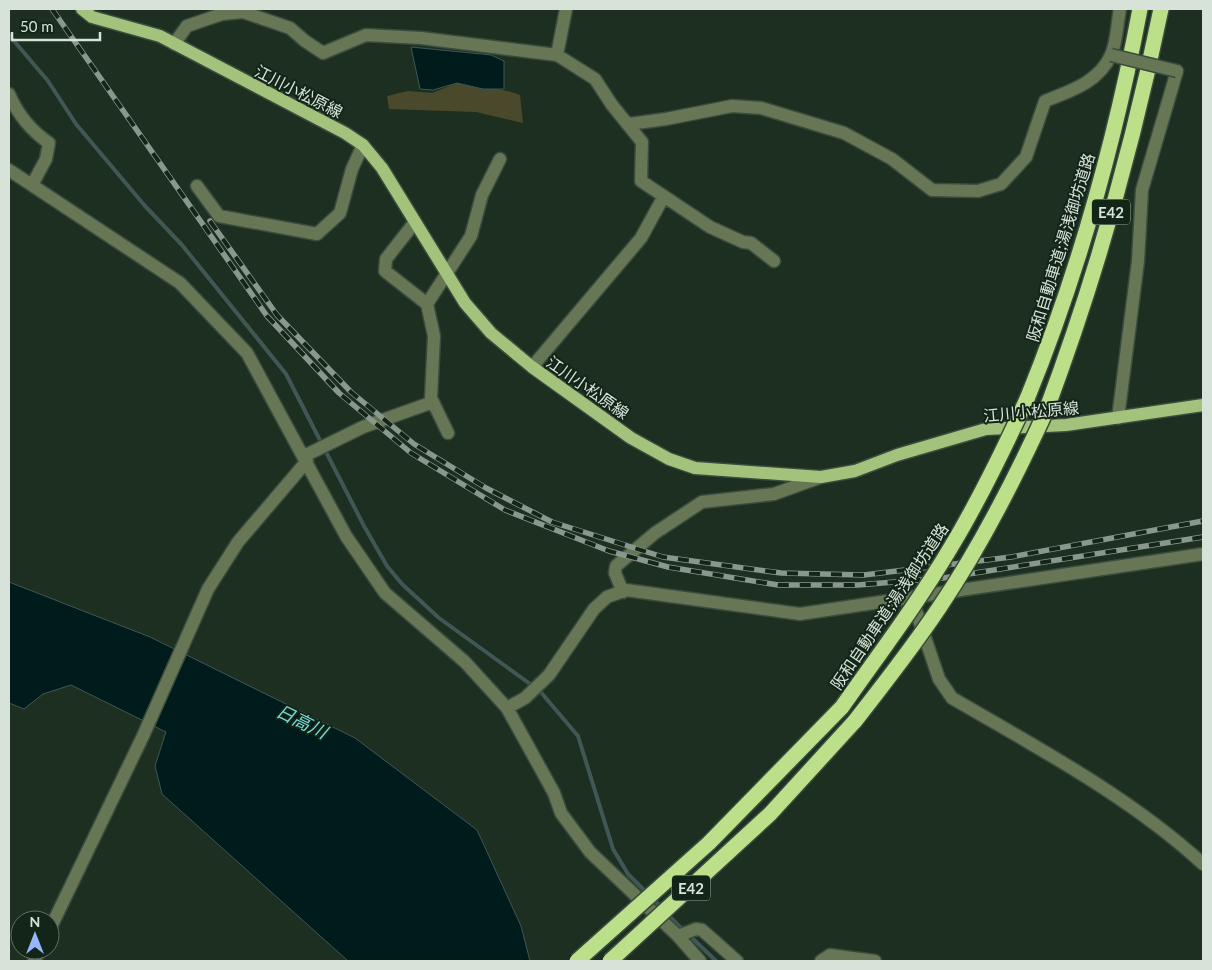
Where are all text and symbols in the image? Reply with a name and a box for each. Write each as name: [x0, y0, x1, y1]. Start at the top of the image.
scale bar: [12, 10, 100, 42]
text: 50 m: [20, 17, 54, 35]
street label: 江川小松原線: [252, 61, 346, 121]
street label: 阪和自動車道;湯浅御坊道路: [1022, 150, 1098, 344]
road number: E42: [1092, 200, 1130, 224]
street label: 江川小松原線: [543, 352, 633, 422]
street label: 江川小松原線: [982, 397, 1080, 425]
street label: 阪和自動車道;湯浅御坊道路: [826, 519, 952, 693]
water label: 日高川: [273, 699, 333, 744]
road number: E42: [672, 876, 710, 900]
north arrow: [10, 910, 60, 960]
text: N: [30, 913, 40, 930]

